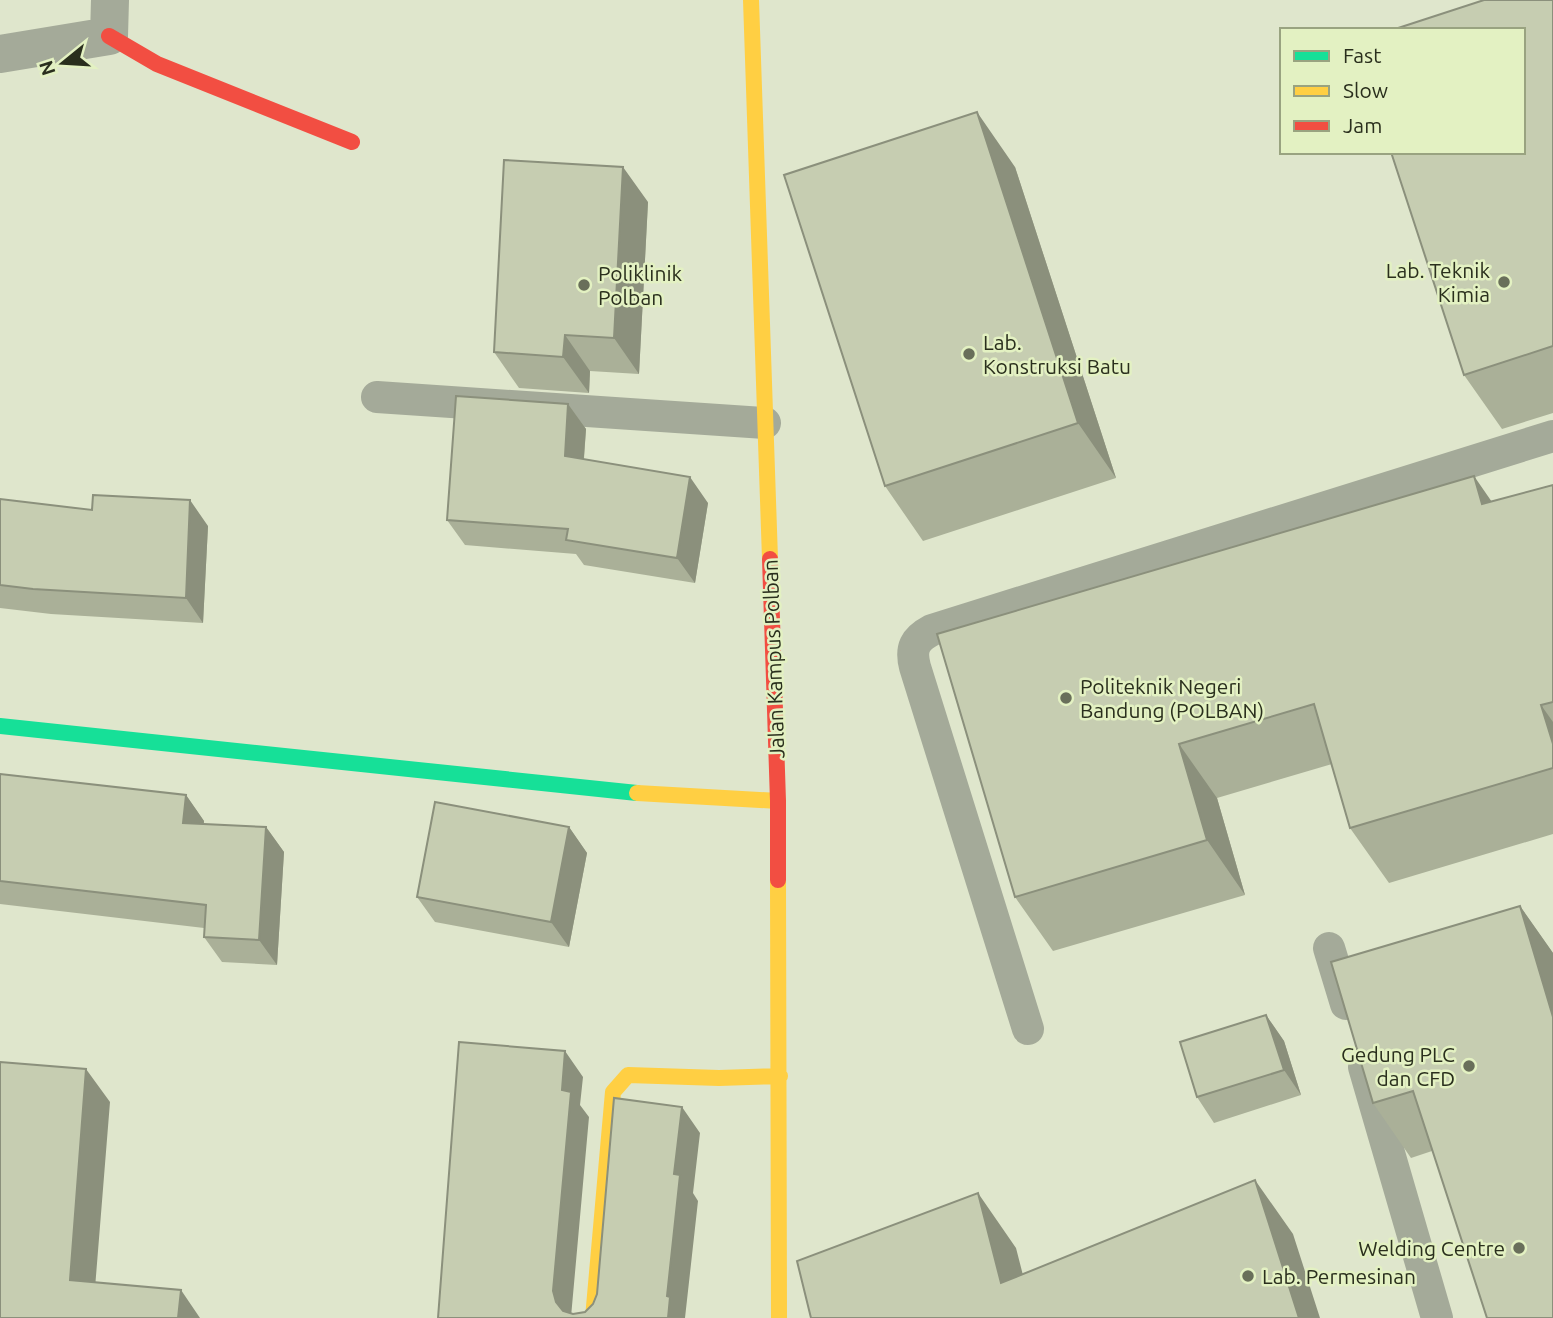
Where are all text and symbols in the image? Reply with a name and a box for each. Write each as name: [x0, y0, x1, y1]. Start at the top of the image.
north arrow: [28, 28, 98, 98]
legend: [1280, 28, 1525, 154]
text: Fast: [1343, 43, 1381, 67]
text: N: [34, 58, 59, 78]
text: Slow: [1343, 78, 1388, 102]
text: Jam: [1343, 113, 1382, 137]
place label: Lab. Teknik Kimia: [1386, 258, 1490, 306]
place label: Poliklinik Polban: [598, 261, 683, 309]
marker: Lab. Teknik Kimia: [1496, 274, 1512, 290]
marker: Poliklinik Polban: [576, 277, 592, 293]
place label: Lab. Konstruksi Batu: [983, 330, 1131, 378]
marker: Lab. Konstruksi Batu: [961, 346, 977, 362]
street label: Jalan Kampus Polban: [758, 559, 788, 759]
place label: Politeknik Negeri Bandung (POLBAN): [1080, 674, 1264, 722]
marker: Politeknik Negeri Bandung (POLBAN): [1058, 690, 1074, 706]
place label: Gedung PLC dan CFD: [1341, 1042, 1455, 1090]
marker: Gedung PLC dan CFD: [1461, 1058, 1477, 1074]
place label: Welding Centre: [1358, 1236, 1505, 1260]
marker: Welding Centre: [1511, 1240, 1527, 1256]
place label: Lab. Permesinan: [1262, 1264, 1416, 1288]
marker: Lab. Permesinan: [1240, 1268, 1256, 1284]

